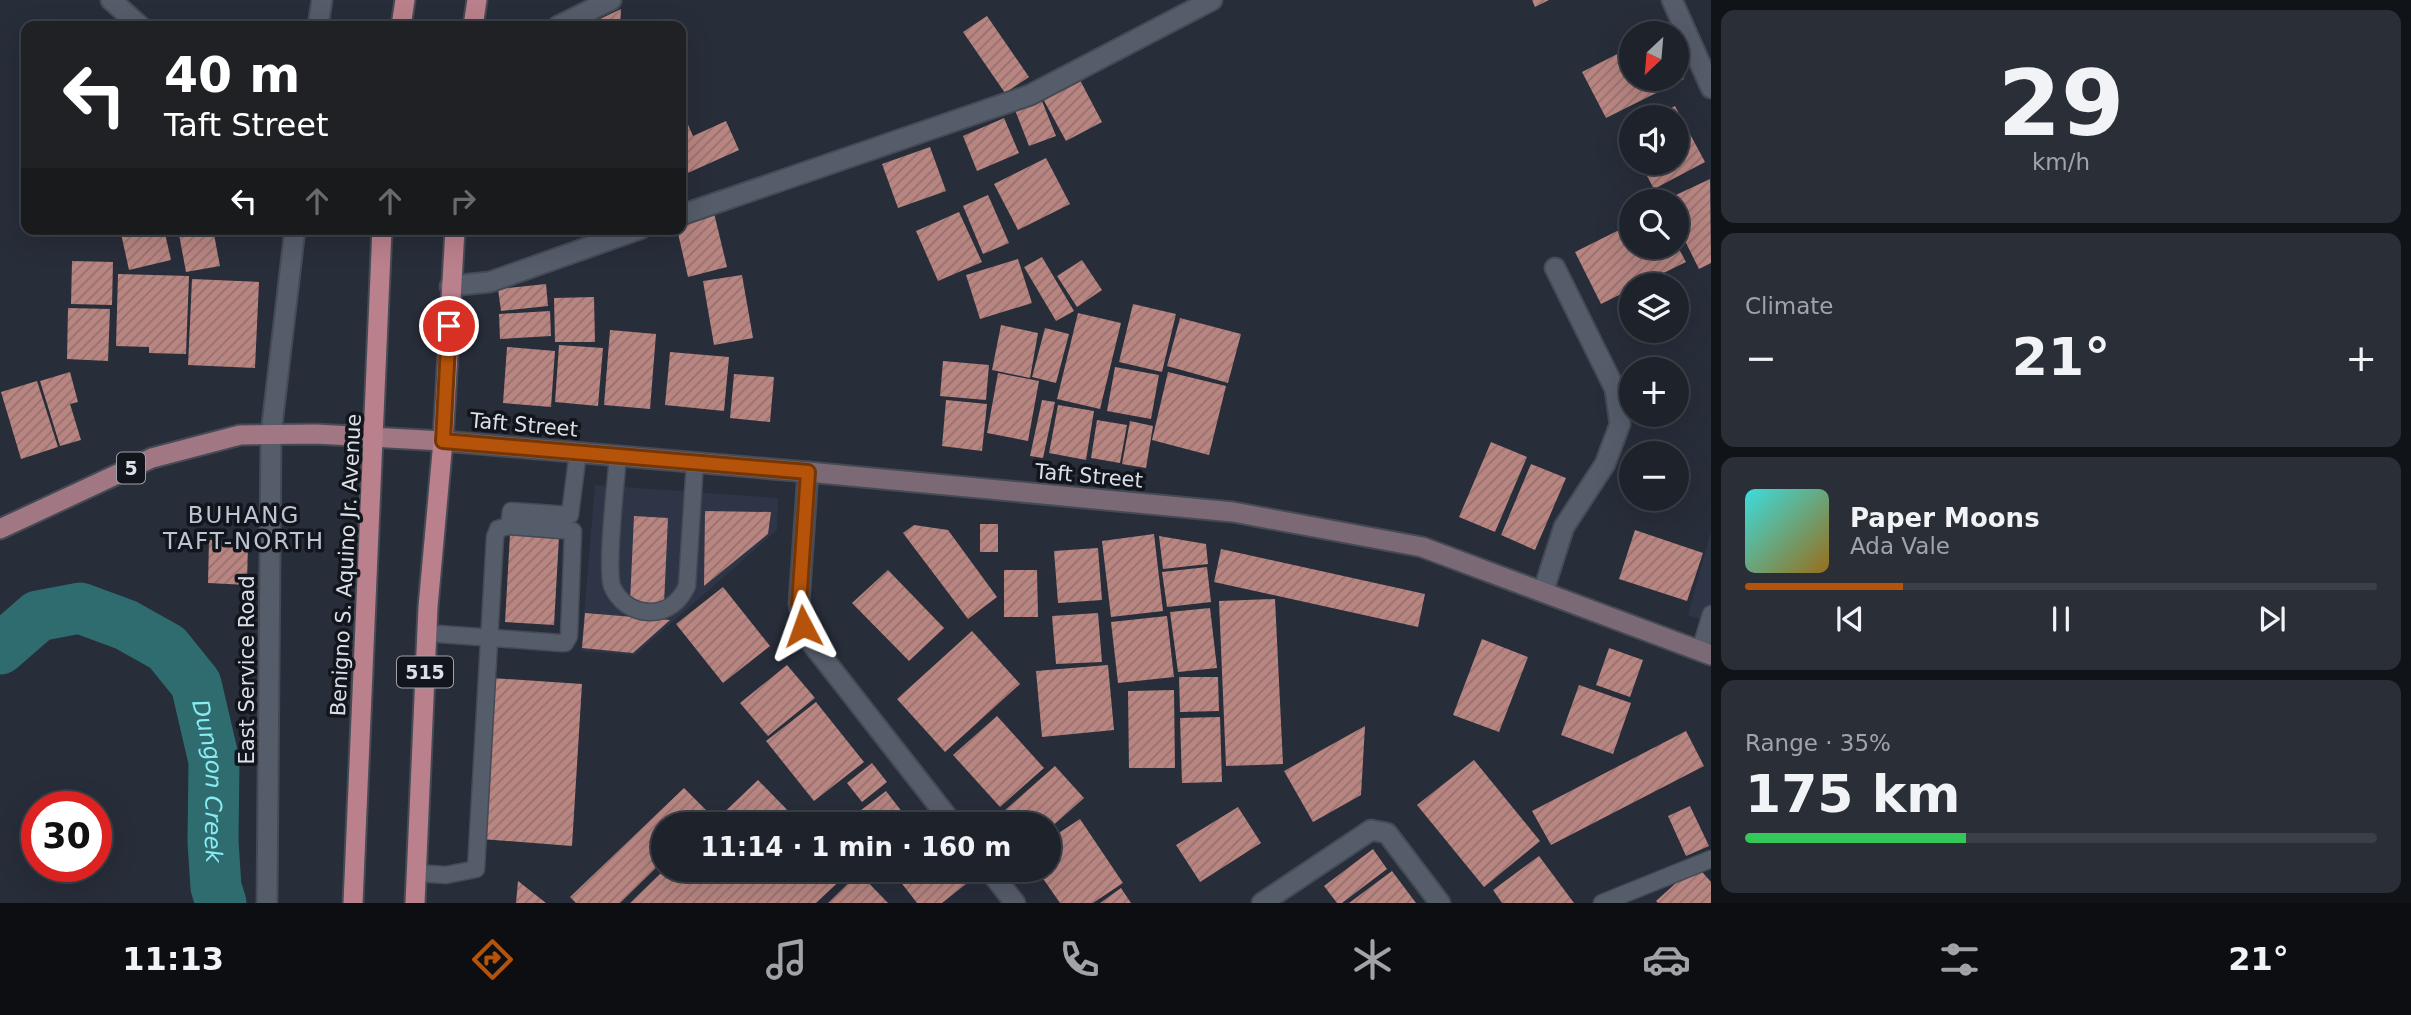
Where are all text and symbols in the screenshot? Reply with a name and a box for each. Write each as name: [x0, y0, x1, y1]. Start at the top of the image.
north arrow: [1619, 21, 1689, 91]
map controls: [1619, 21, 1689, 511]
text: 40 m: [164, 47, 300, 104]
icon: left: [49, 49, 140, 140]
text: 29: [1998, 51, 2124, 156]
button: sound: [1619, 105, 1689, 175]
text: Taft Street: [164, 106, 329, 144]
text: km/h: [2032, 149, 2090, 175]
icon: left: [225, 182, 263, 220]
icon: ahead: [298, 182, 336, 220]
icon: ahead: [371, 182, 409, 220]
icon: right: [444, 182, 482, 220]
button: search: [1619, 189, 1689, 259]
button: layers: [1619, 273, 1689, 343]
text: Climate: [1745, 293, 1834, 319]
pin: [419, 296, 479, 356]
icon: arrive: [430, 307, 468, 345]
text: 21°: [2012, 327, 2110, 387]
text: −: [1745, 336, 1777, 380]
text: +: [2345, 336, 2377, 380]
button: +: [1619, 357, 1689, 427]
street label: Taft Street: [468, 408, 579, 442]
street label: Benigno S. Aquino Jr. Avenue: [326, 413, 366, 717]
button: −: [1619, 441, 1689, 511]
road number: 5: [117, 453, 145, 484]
street label: Taft Street: [1033, 459, 1144, 493]
district label: BUHANG TAFT-NORTH: [162, 502, 325, 554]
text: Paper Moons: [1850, 503, 2040, 533]
text: Ada Vale: [1850, 533, 1950, 559]
street label: East Service Road: [235, 576, 259, 764]
position arrow: [766, 589, 840, 663]
icon: previous: [1831, 600, 1869, 638]
icon: pause: [2042, 600, 2080, 638]
icon: next: [2253, 600, 2291, 638]
road number: 515: [397, 656, 453, 688]
water label: Dungon Creek: [187, 697, 227, 865]
text: Range · 35%: [1745, 730, 1891, 756]
text: 175 km: [1745, 764, 1960, 824]
speed limit sign: 30: [21, 791, 112, 882]
text: 11:14 · 1 min · 160 m: [701, 832, 1011, 862]
icon: directions: [468, 935, 517, 984]
icon: music: [762, 935, 811, 984]
icon: phone: [1055, 935, 1104, 984]
icon: climate: [1348, 935, 1397, 984]
icon: car: [1642, 935, 1691, 984]
icon: filters: [1935, 935, 1984, 984]
text: 11:13: [122, 940, 224, 978]
text: 21°: [2228, 940, 2289, 978]

